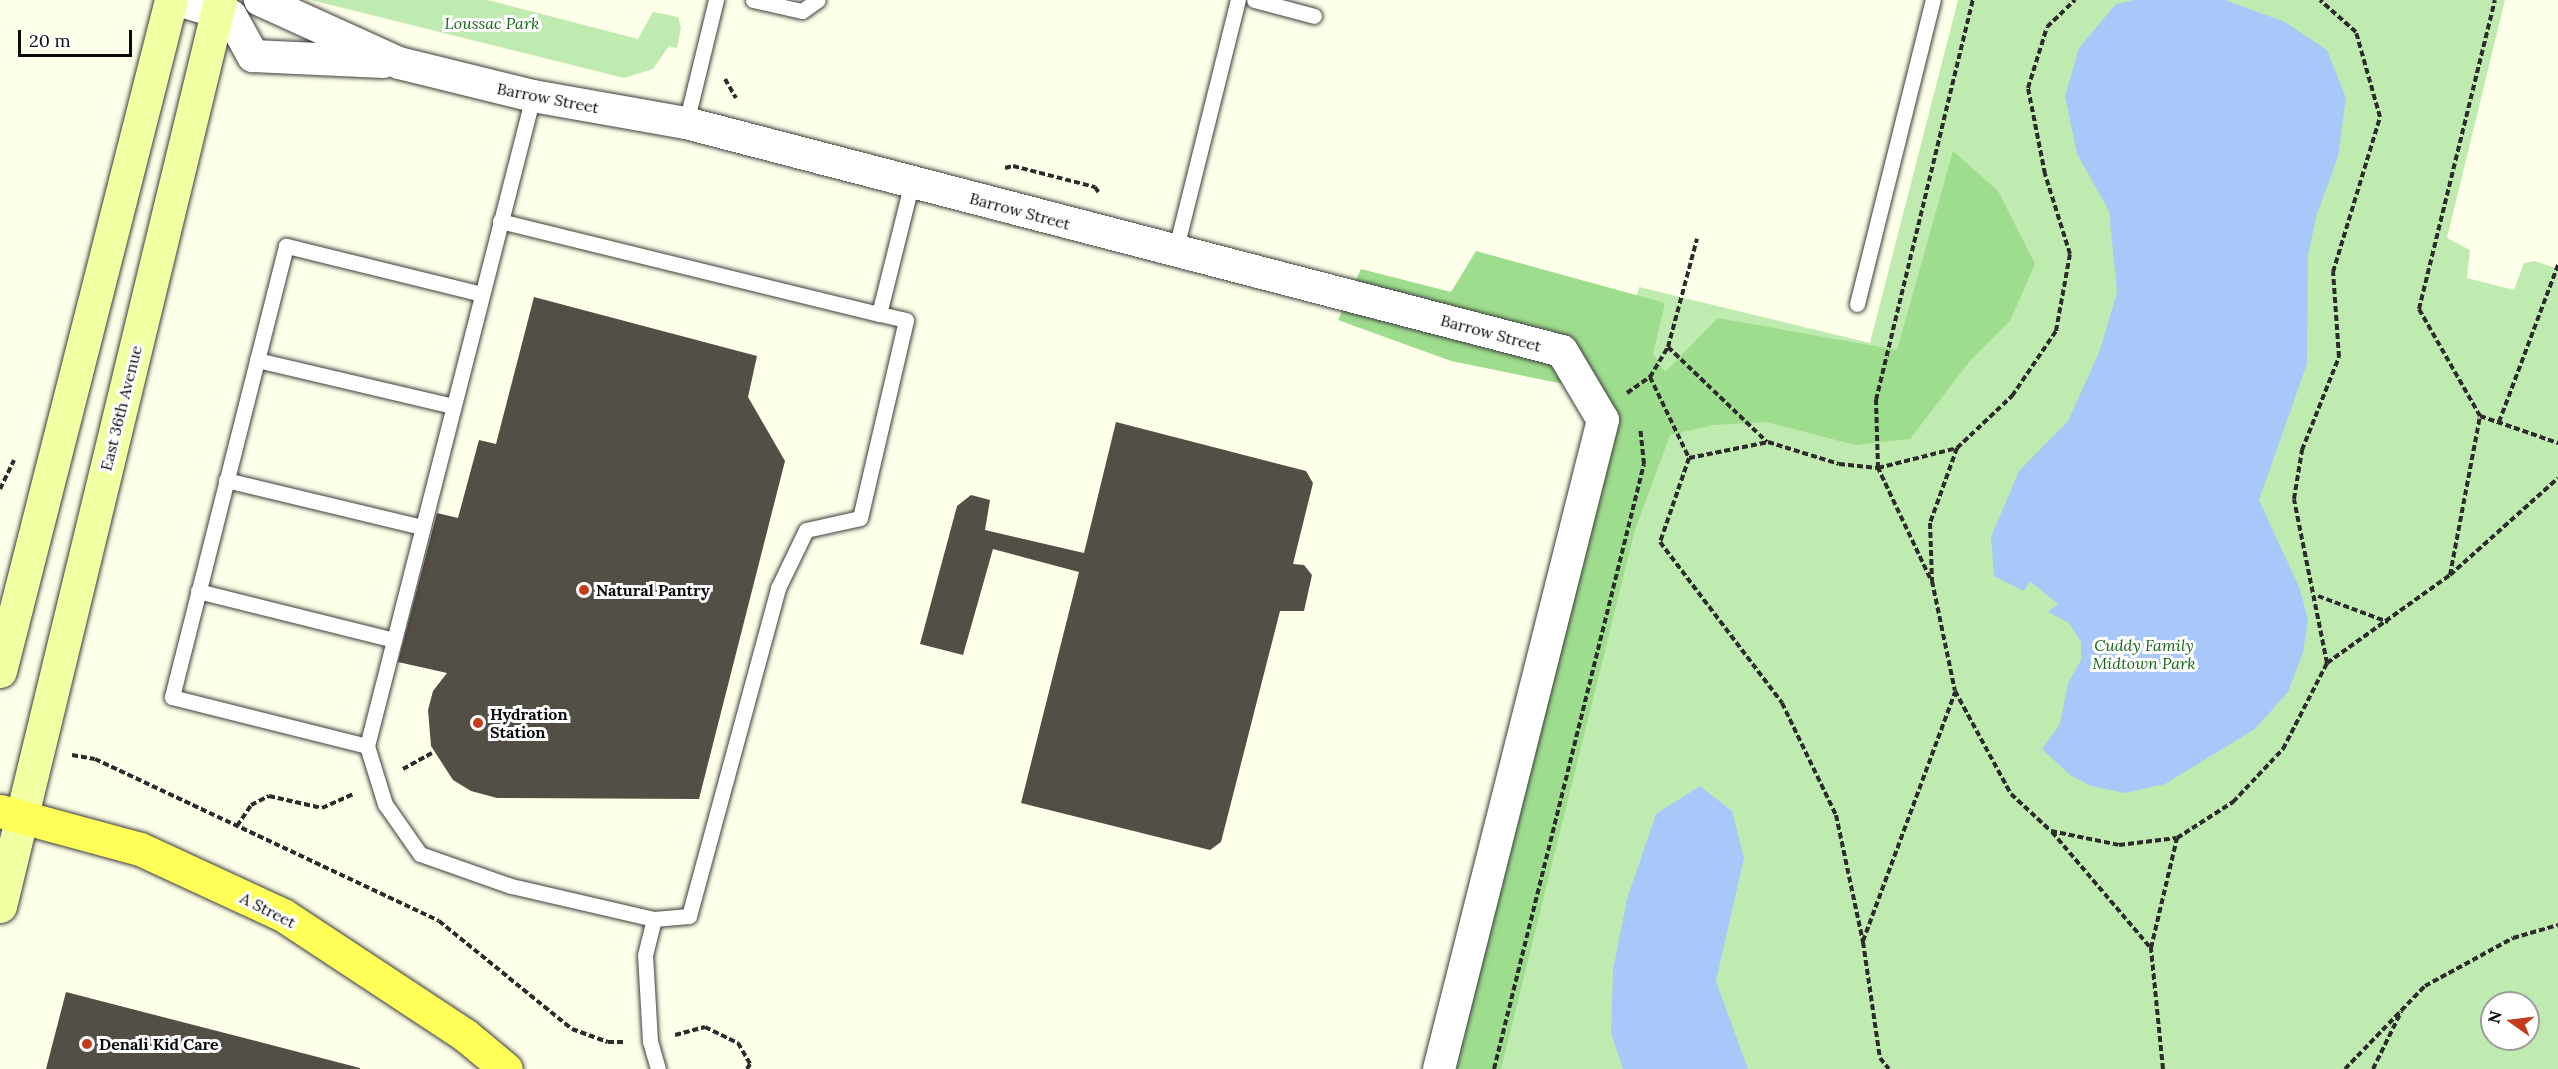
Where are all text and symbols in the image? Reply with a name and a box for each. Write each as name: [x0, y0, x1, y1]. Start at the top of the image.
park label: Loussac Park: [445, 13, 539, 33]
scale bar: [21, 18, 135, 56]
text: 20 m: [29, 29, 71, 52]
street label: Barrow Street: [495, 79, 601, 117]
street label: Barrow Street: [968, 188, 1072, 234]
street label: Barrow Street: [1439, 310, 1543, 356]
street label: East 36th Avenue: [96, 343, 146, 473]
place label: Natural Pantry: [596, 580, 710, 600]
marker: Natural Pantry: [577, 583, 591, 597]
park label: Cuddy Family Midtown Park: [2092, 635, 2196, 673]
place label: Hydration Station: [490, 704, 568, 742]
marker: Hydration Station: [471, 716, 485, 730]
street label: A Street: [237, 888, 299, 932]
north arrow: [2480, 991, 2540, 1051]
text: N: [2483, 1009, 2506, 1026]
place label: Denali Kid Care: [99, 1034, 219, 1054]
marker: Denali Kid Care: [80, 1037, 94, 1051]

